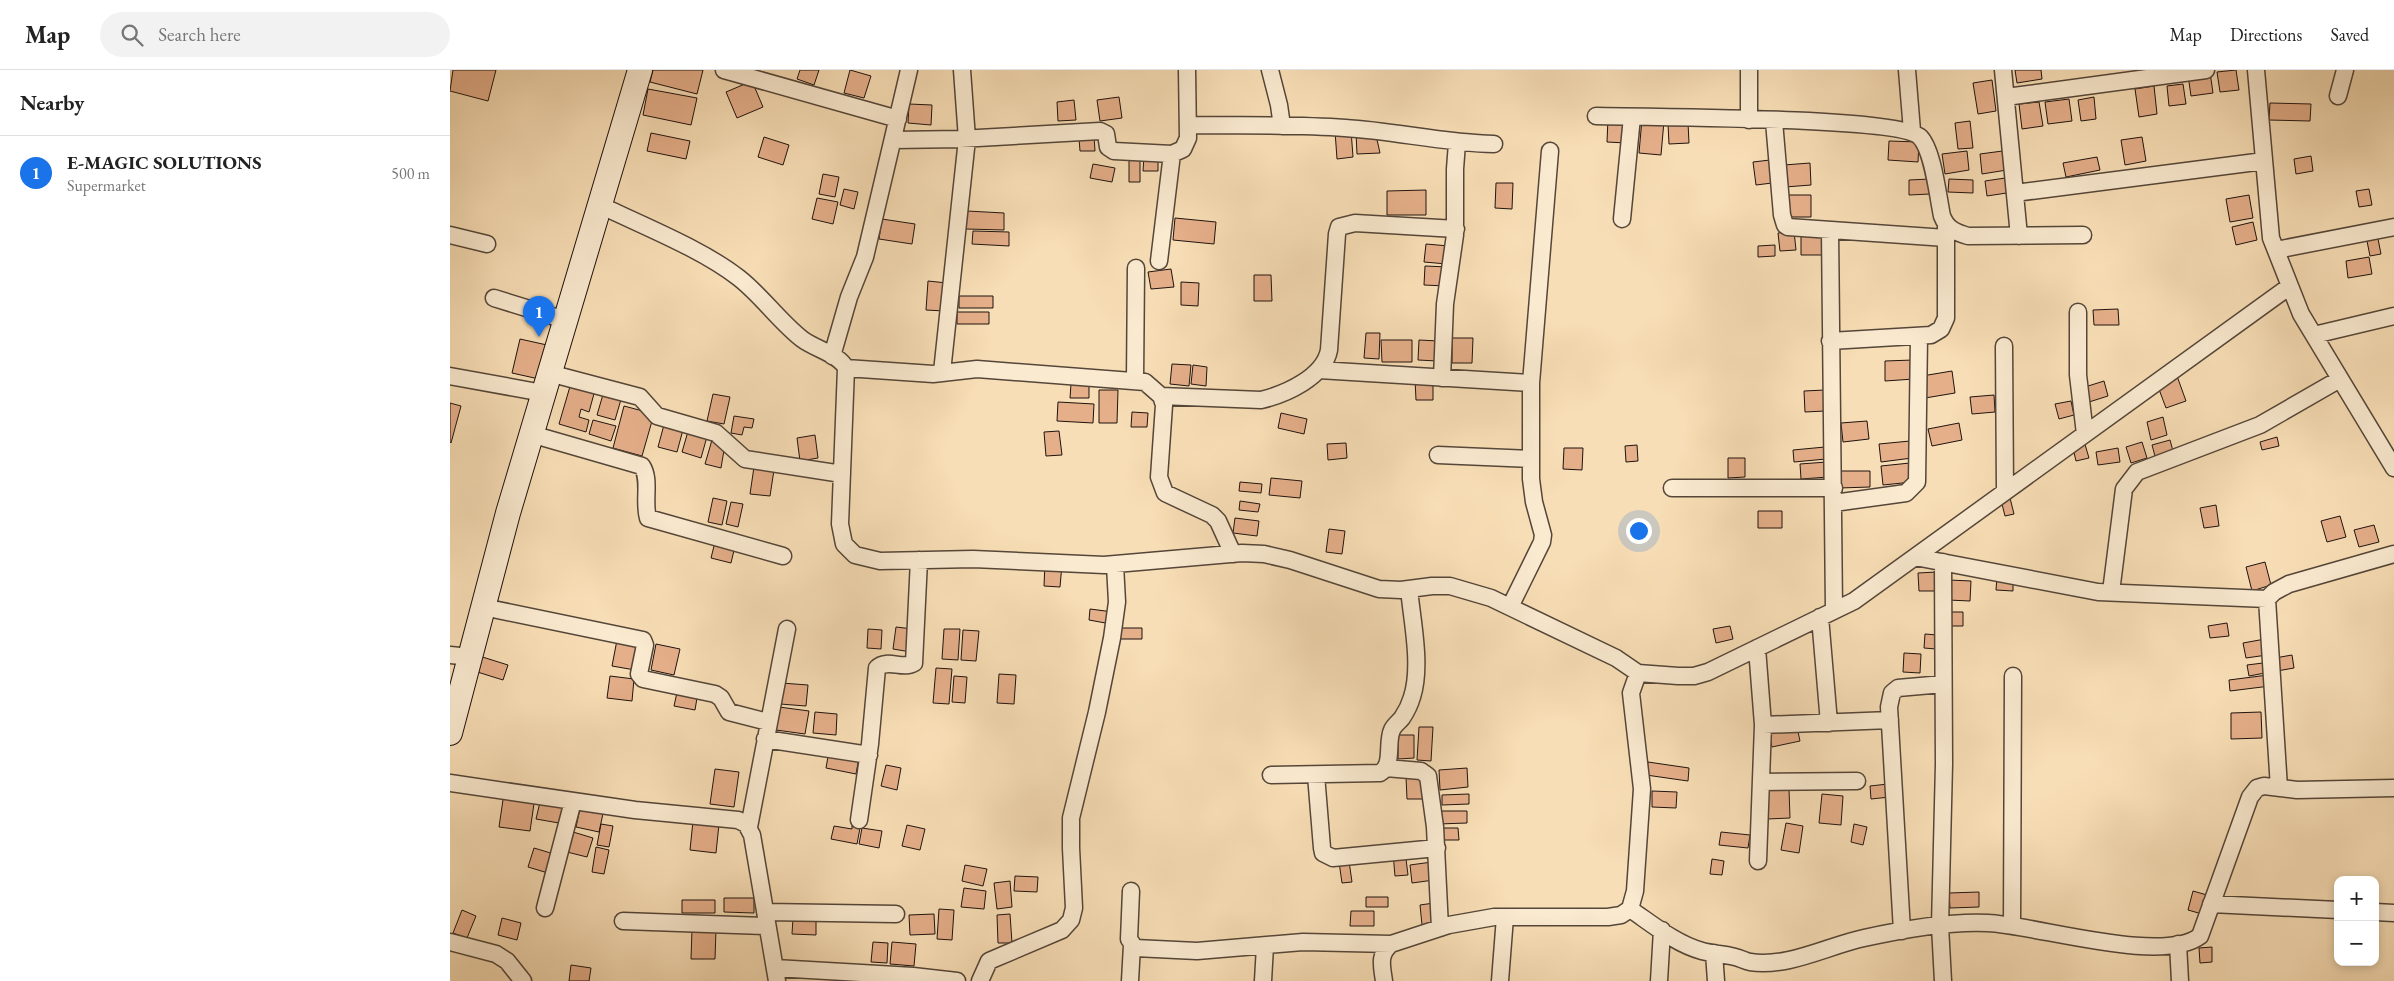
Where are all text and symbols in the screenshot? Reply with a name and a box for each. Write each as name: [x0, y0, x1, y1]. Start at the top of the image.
search box: [100, 12, 450, 57]
text: Map: [25, 19, 70, 50]
icon: search: [118, 21, 146, 49]
text: Search here: [158, 22, 241, 47]
text: Map: [2170, 23, 2202, 46]
text: Directions: [2230, 23, 2302, 46]
text: Saved: [2330, 23, 2369, 46]
text: Nearby: [20, 89, 84, 116]
text: E-MAGIC SOLUTIONS: [67, 150, 262, 175]
text: 1: [32, 163, 40, 184]
text: 500 m: [391, 163, 430, 184]
text: Supermarket: [67, 175, 146, 196]
pin: 1: [523, 296, 555, 337]
your location: [1626, 518, 1652, 544]
map controls: [2334, 876, 2379, 966]
button: +: [2334, 876, 2379, 921]
button: −: [2334, 921, 2379, 966]

